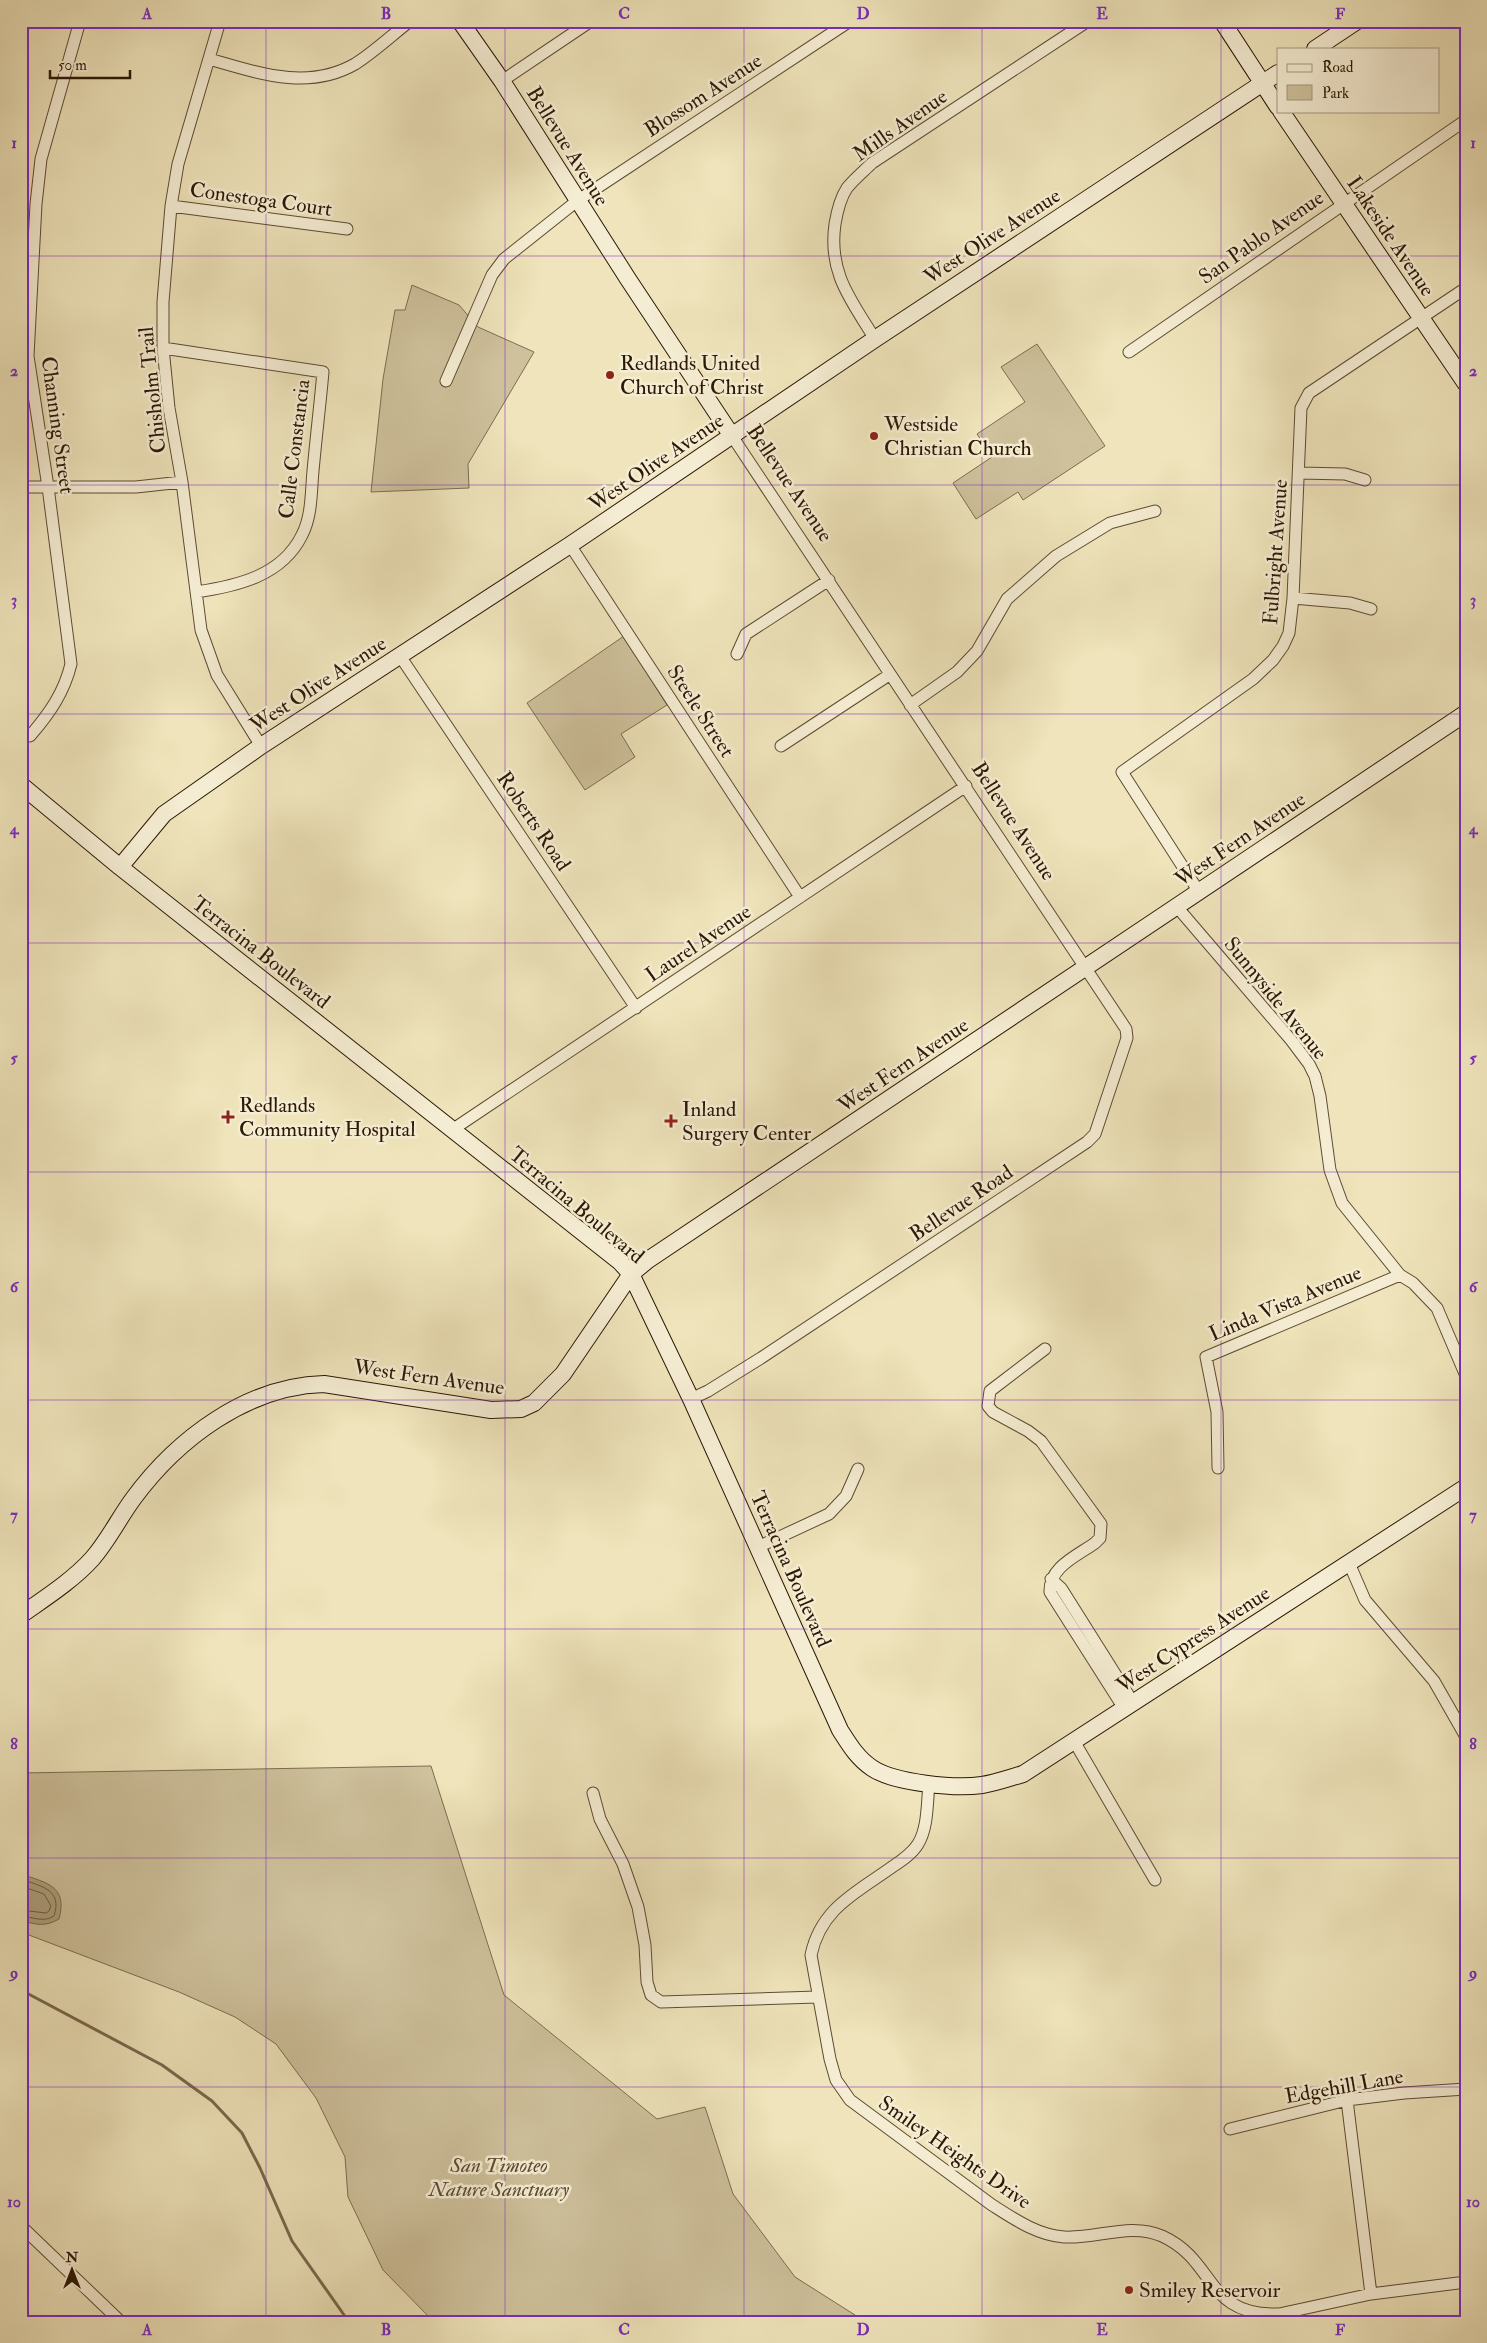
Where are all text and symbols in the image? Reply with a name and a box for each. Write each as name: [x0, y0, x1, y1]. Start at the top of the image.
text: A: [141, 4, 153, 24]
text: B: [381, 4, 391, 24]
text: C: [618, 4, 630, 24]
text: D: [856, 4, 870, 24]
text: E: [1096, 4, 1108, 24]
text: F: [1335, 4, 1345, 24]
street label: Blossom Avenue: [639, 47, 767, 144]
scale bar: [50, 48, 130, 80]
legend: [1277, 48, 1440, 112]
text: 50 m: [58, 56, 87, 75]
text: Road: [1322, 58, 1354, 77]
street label: Bellevue Avenue: [520, 81, 615, 211]
street label: Mills Avenue: [848, 83, 953, 168]
text: Park: [1322, 84, 1349, 103]
text: 1: [11, 133, 17, 153]
text: 1: [1470, 133, 1476, 153]
street label: Lakeside Avenue: [1340, 171, 1441, 302]
street label: Conestoga Court: [188, 176, 334, 223]
street label: West Olive Avenue: [918, 182, 1066, 291]
street label: San Pablo Avenue: [1193, 184, 1329, 291]
street label: Chisholm Trail: [132, 325, 173, 455]
place label: Redlands United Church of Christ: [620, 350, 764, 401]
street label: Channing Street: [35, 355, 81, 496]
text: 2: [10, 361, 18, 381]
text: 2: [1469, 361, 1477, 381]
marker: Redlands United Church of Christ: [604, 369, 616, 381]
street label: Calle Constancia: [273, 377, 316, 520]
street label: West Olive Avenue: [583, 407, 729, 518]
place label: Westside Christian Church: [883, 411, 1032, 462]
street label: Bellevue Avenue: [740, 419, 839, 547]
marker: Westside Christian Church: [868, 430, 880, 442]
street label: Fulbright Avenue: [1257, 478, 1294, 626]
text: 3: [11, 590, 17, 610]
text: 3: [1470, 590, 1476, 610]
street label: West Olive Avenue: [244, 630, 392, 739]
street label: Steele Street: [661, 660, 741, 763]
street label: Bellevue Avenue: [965, 757, 1062, 886]
street label: Roberts Road: [490, 766, 577, 877]
street label: West Fern Avenue: [1169, 786, 1311, 894]
text: 4: [9, 819, 20, 839]
text: 4: [1468, 819, 1479, 839]
street label: Terracina Boulevard: [186, 890, 336, 1015]
street label: Laurel Avenue: [640, 898, 757, 989]
street label: Sunnyside Avenue: [1218, 931, 1333, 1065]
street label: West Fern Avenue: [832, 1012, 974, 1120]
text: 5: [10, 1048, 18, 1068]
text: 5: [1469, 1048, 1477, 1068]
place label: Redlands Community Hospital: [239, 1092, 416, 1143]
place label: Inland Surgery Center: [682, 1096, 811, 1147]
marker: Redlands Community Hospital: [221, 1110, 235, 1124]
marker: Inland Surgery Center: [664, 1114, 678, 1128]
street label: Terracina Boulevard: [504, 1141, 650, 1270]
street label: Bellevue Road: [904, 1159, 1019, 1248]
street label: Linda Vista Avenue: [1205, 1259, 1366, 1348]
text: 6: [10, 1277, 20, 1297]
text: 6: [1469, 1277, 1479, 1297]
street label: West Fern Avenue: [351, 1353, 506, 1401]
street label: Terracina Boulevard: [744, 1487, 837, 1652]
text: 7: [10, 1505, 18, 1525]
text: 7: [1469, 1505, 1477, 1525]
street label: West Cypress Avenue: [1111, 1580, 1275, 1700]
text: 8: [10, 1734, 18, 1754]
text: 8: [1469, 1734, 1477, 1754]
text: 9: [8, 1963, 18, 1983]
text: 9: [1467, 1963, 1477, 1983]
street label: Edgehill Lane: [1283, 2063, 1406, 2110]
street label: Smiley Heights Drive: [873, 2090, 1037, 2215]
park label: San Timoteo Nature Sanctuary: [428, 2152, 570, 2203]
text: 10: [7, 2192, 21, 2212]
text: 10: [1466, 2192, 1480, 2212]
north arrow: [48, 2246, 98, 2296]
text: N: [65, 2249, 79, 2266]
place label: Smiley Reservoir: [1139, 2277, 1280, 2304]
marker: Smiley Reservoir: [1123, 2284, 1135, 2296]
text: A: [141, 2320, 153, 2340]
text: B: [381, 2320, 391, 2340]
text: C: [618, 2320, 630, 2340]
text: D: [856, 2320, 870, 2340]
text: E: [1096, 2320, 1108, 2340]
text: F: [1335, 2320, 1345, 2340]

